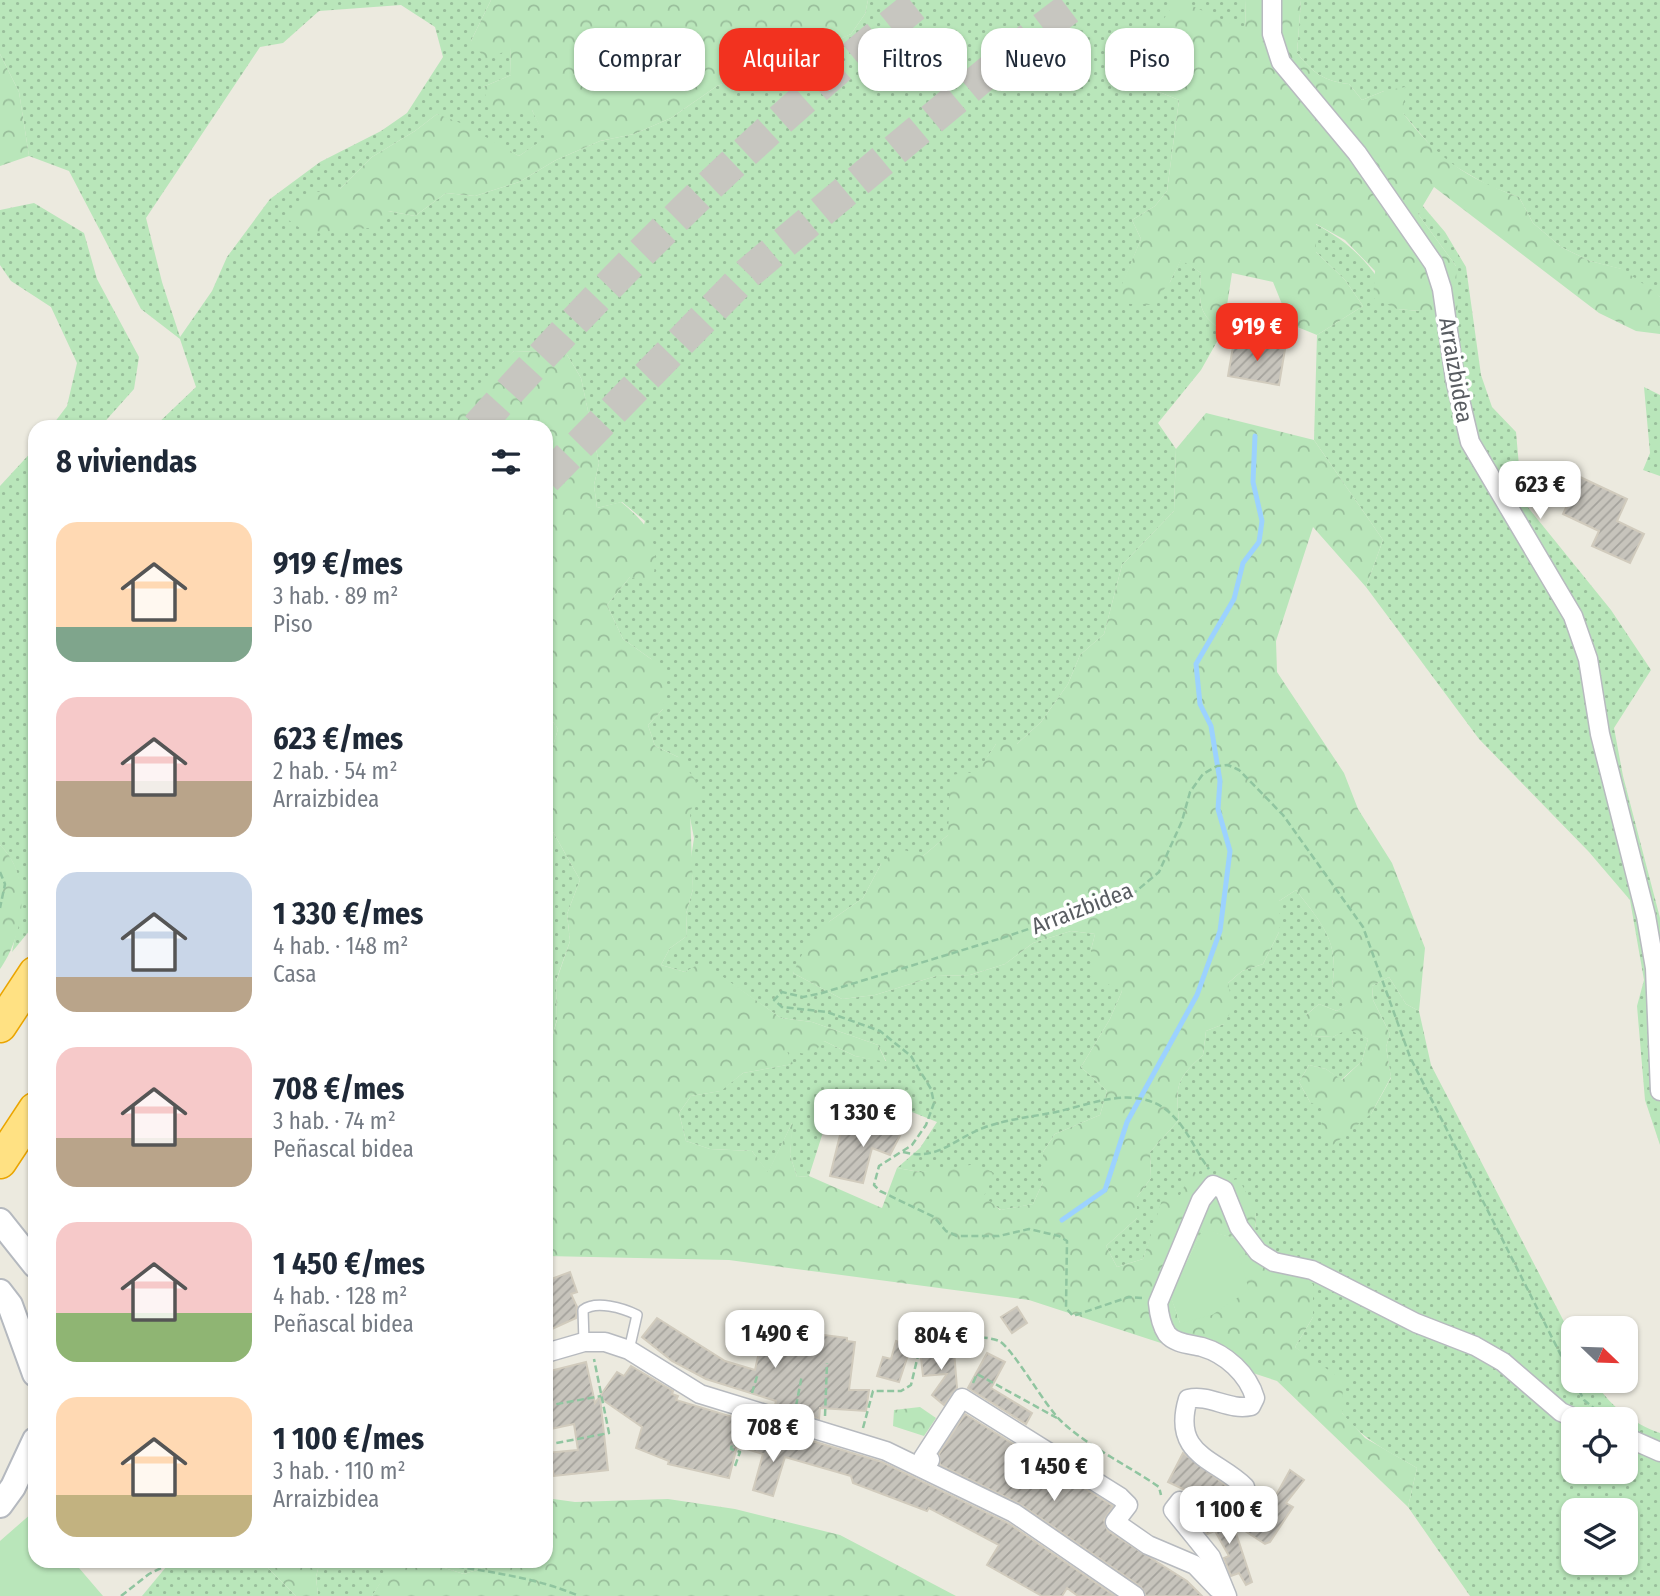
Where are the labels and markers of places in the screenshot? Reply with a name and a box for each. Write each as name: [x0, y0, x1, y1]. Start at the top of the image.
pin: 919 €: [1208, 304, 1306, 363]
pin: 623 €: [1491, 462, 1589, 521]
pin: 1 330 €: [798, 1090, 928, 1149]
pin: 1 490 €: [710, 1310, 840, 1370]
pin: 804 €: [892, 1312, 990, 1372]
pin: 708 €: [724, 1404, 822, 1464]
pin: 1 450 €: [989, 1444, 1119, 1503]
pin: 1 100 €: [1164, 1486, 1294, 1546]

